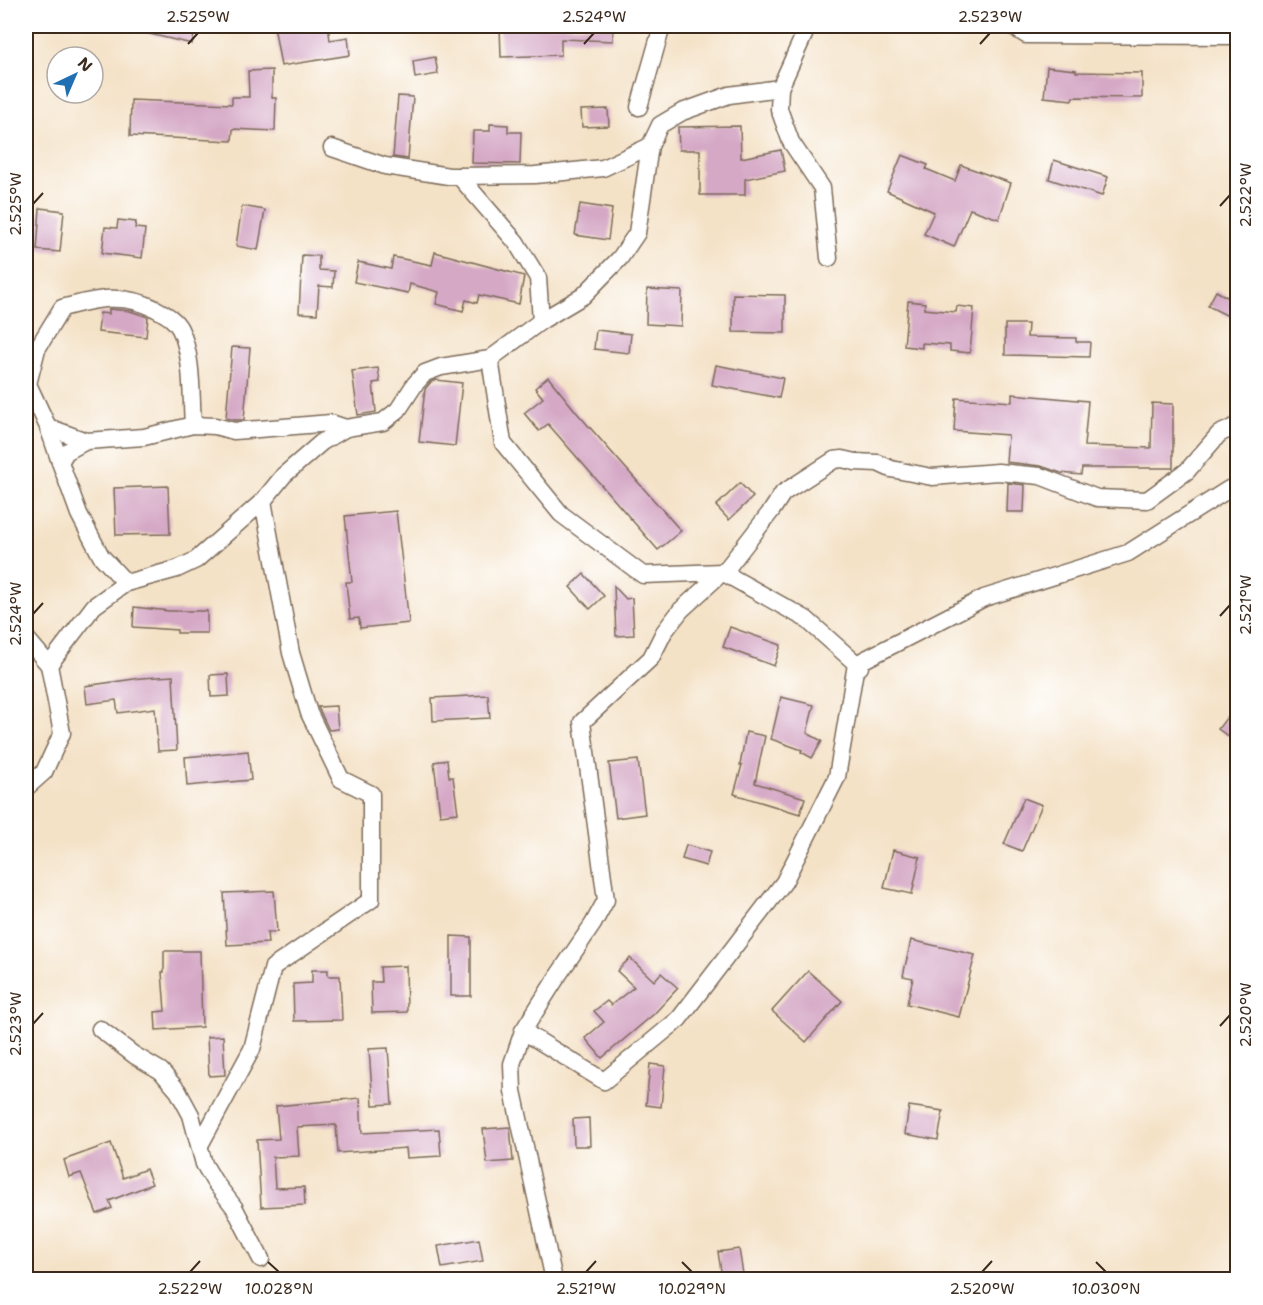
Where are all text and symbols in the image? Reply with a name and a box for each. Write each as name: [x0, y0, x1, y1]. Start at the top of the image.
text: 2.525°W: [166, 7, 230, 27]
text: 2.524°W: [562, 7, 626, 27]
text: 2.523°W: [958, 7, 1022, 27]
north arrow: [45, 45, 105, 105]
text: N: [73, 53, 97, 77]
text: 2.522°W: [1236, 163, 1256, 227]
text: 2.525°W: [6, 172, 26, 236]
text: 2.521°W: [1236, 575, 1256, 635]
text: 2.524°W: [6, 582, 26, 646]
text: 2.520°W: [1236, 982, 1256, 1048]
text: 2.523°W: [6, 992, 26, 1056]
text: 2.522°W: [158, 1279, 222, 1299]
text: 10.028°N: [245, 1279, 313, 1299]
text: 2.521°W: [556, 1279, 616, 1299]
text: 10.029°N: [658, 1279, 726, 1299]
text: 2.520°W: [949, 1279, 1015, 1299]
text: 10.030°N: [1072, 1279, 1140, 1299]

